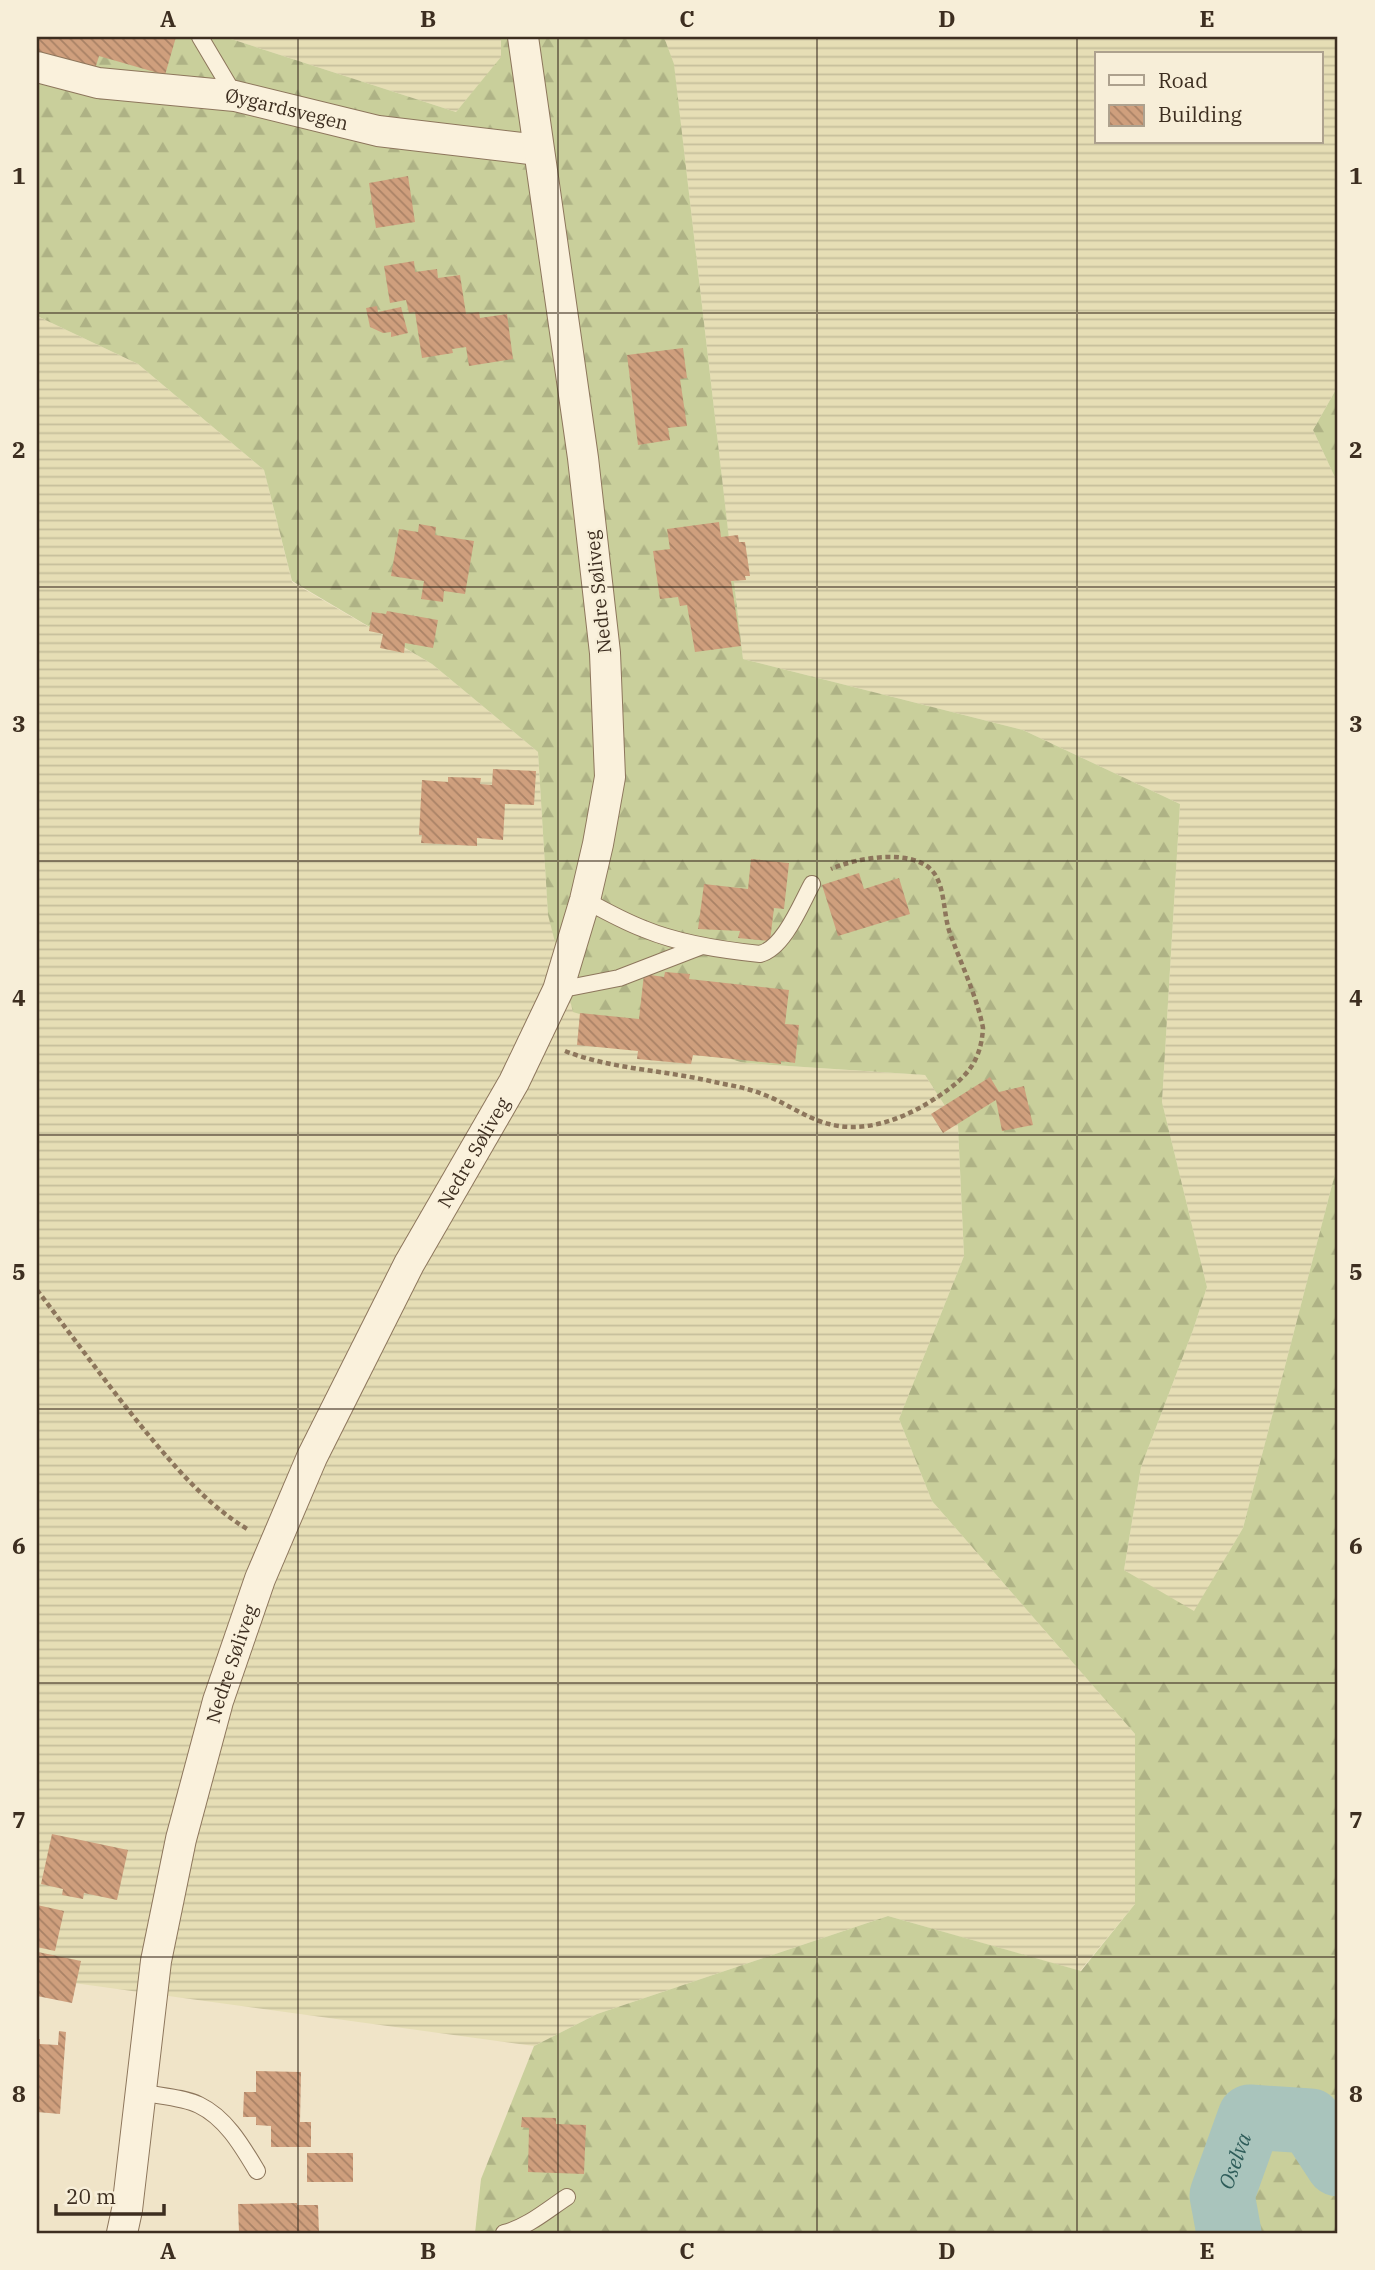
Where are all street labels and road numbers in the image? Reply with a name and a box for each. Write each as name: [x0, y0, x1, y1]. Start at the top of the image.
street label: Øygardsvegen: [224, 83, 351, 135]
street label: Nedre Søliveg: [580, 529, 616, 655]
street label: Nedre Søliveg: [432, 1092, 515, 1212]
street label: Nedre Søliveg: [201, 1601, 263, 1726]

